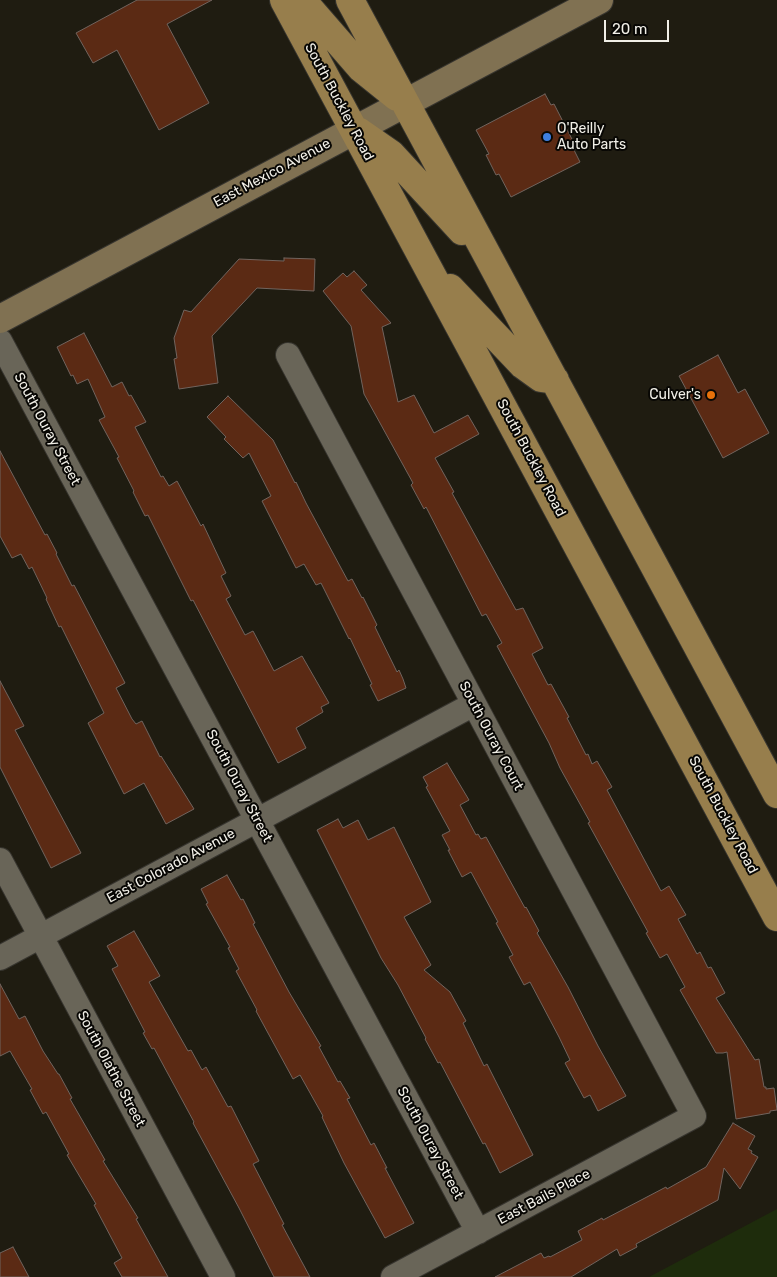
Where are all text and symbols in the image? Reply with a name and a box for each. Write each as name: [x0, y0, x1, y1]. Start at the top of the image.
scale bar: [607, 10, 672, 42]
text: 20 m: [612, 20, 647, 38]
street label: South Buckley Road: [301, 40, 377, 164]
place label: O'Reilly Auto Parts: [557, 121, 626, 154]
marker: O'Reilly Auto Parts: [541, 131, 553, 143]
street label: East Mexico Avenue: [211, 135, 333, 211]
street label: South Ouray Street: [10, 370, 84, 488]
place label: Culver's: [649, 387, 701, 403]
marker: Culver's: [705, 389, 717, 401]
street label: South Buckley Road: [493, 396, 569, 520]
street label: South Ouray Court: [455, 679, 527, 793]
street label: South Ouray Street: [202, 727, 276, 845]
street label: South Buckley Road: [685, 753, 761, 877]
street label: East Colorado Avenue: [104, 825, 238, 907]
street label: South Olathe Street: [73, 1008, 149, 1130]
street label: South Ouray Street: [393, 1084, 467, 1202]
street label: East Bails Place: [495, 1166, 593, 1228]

